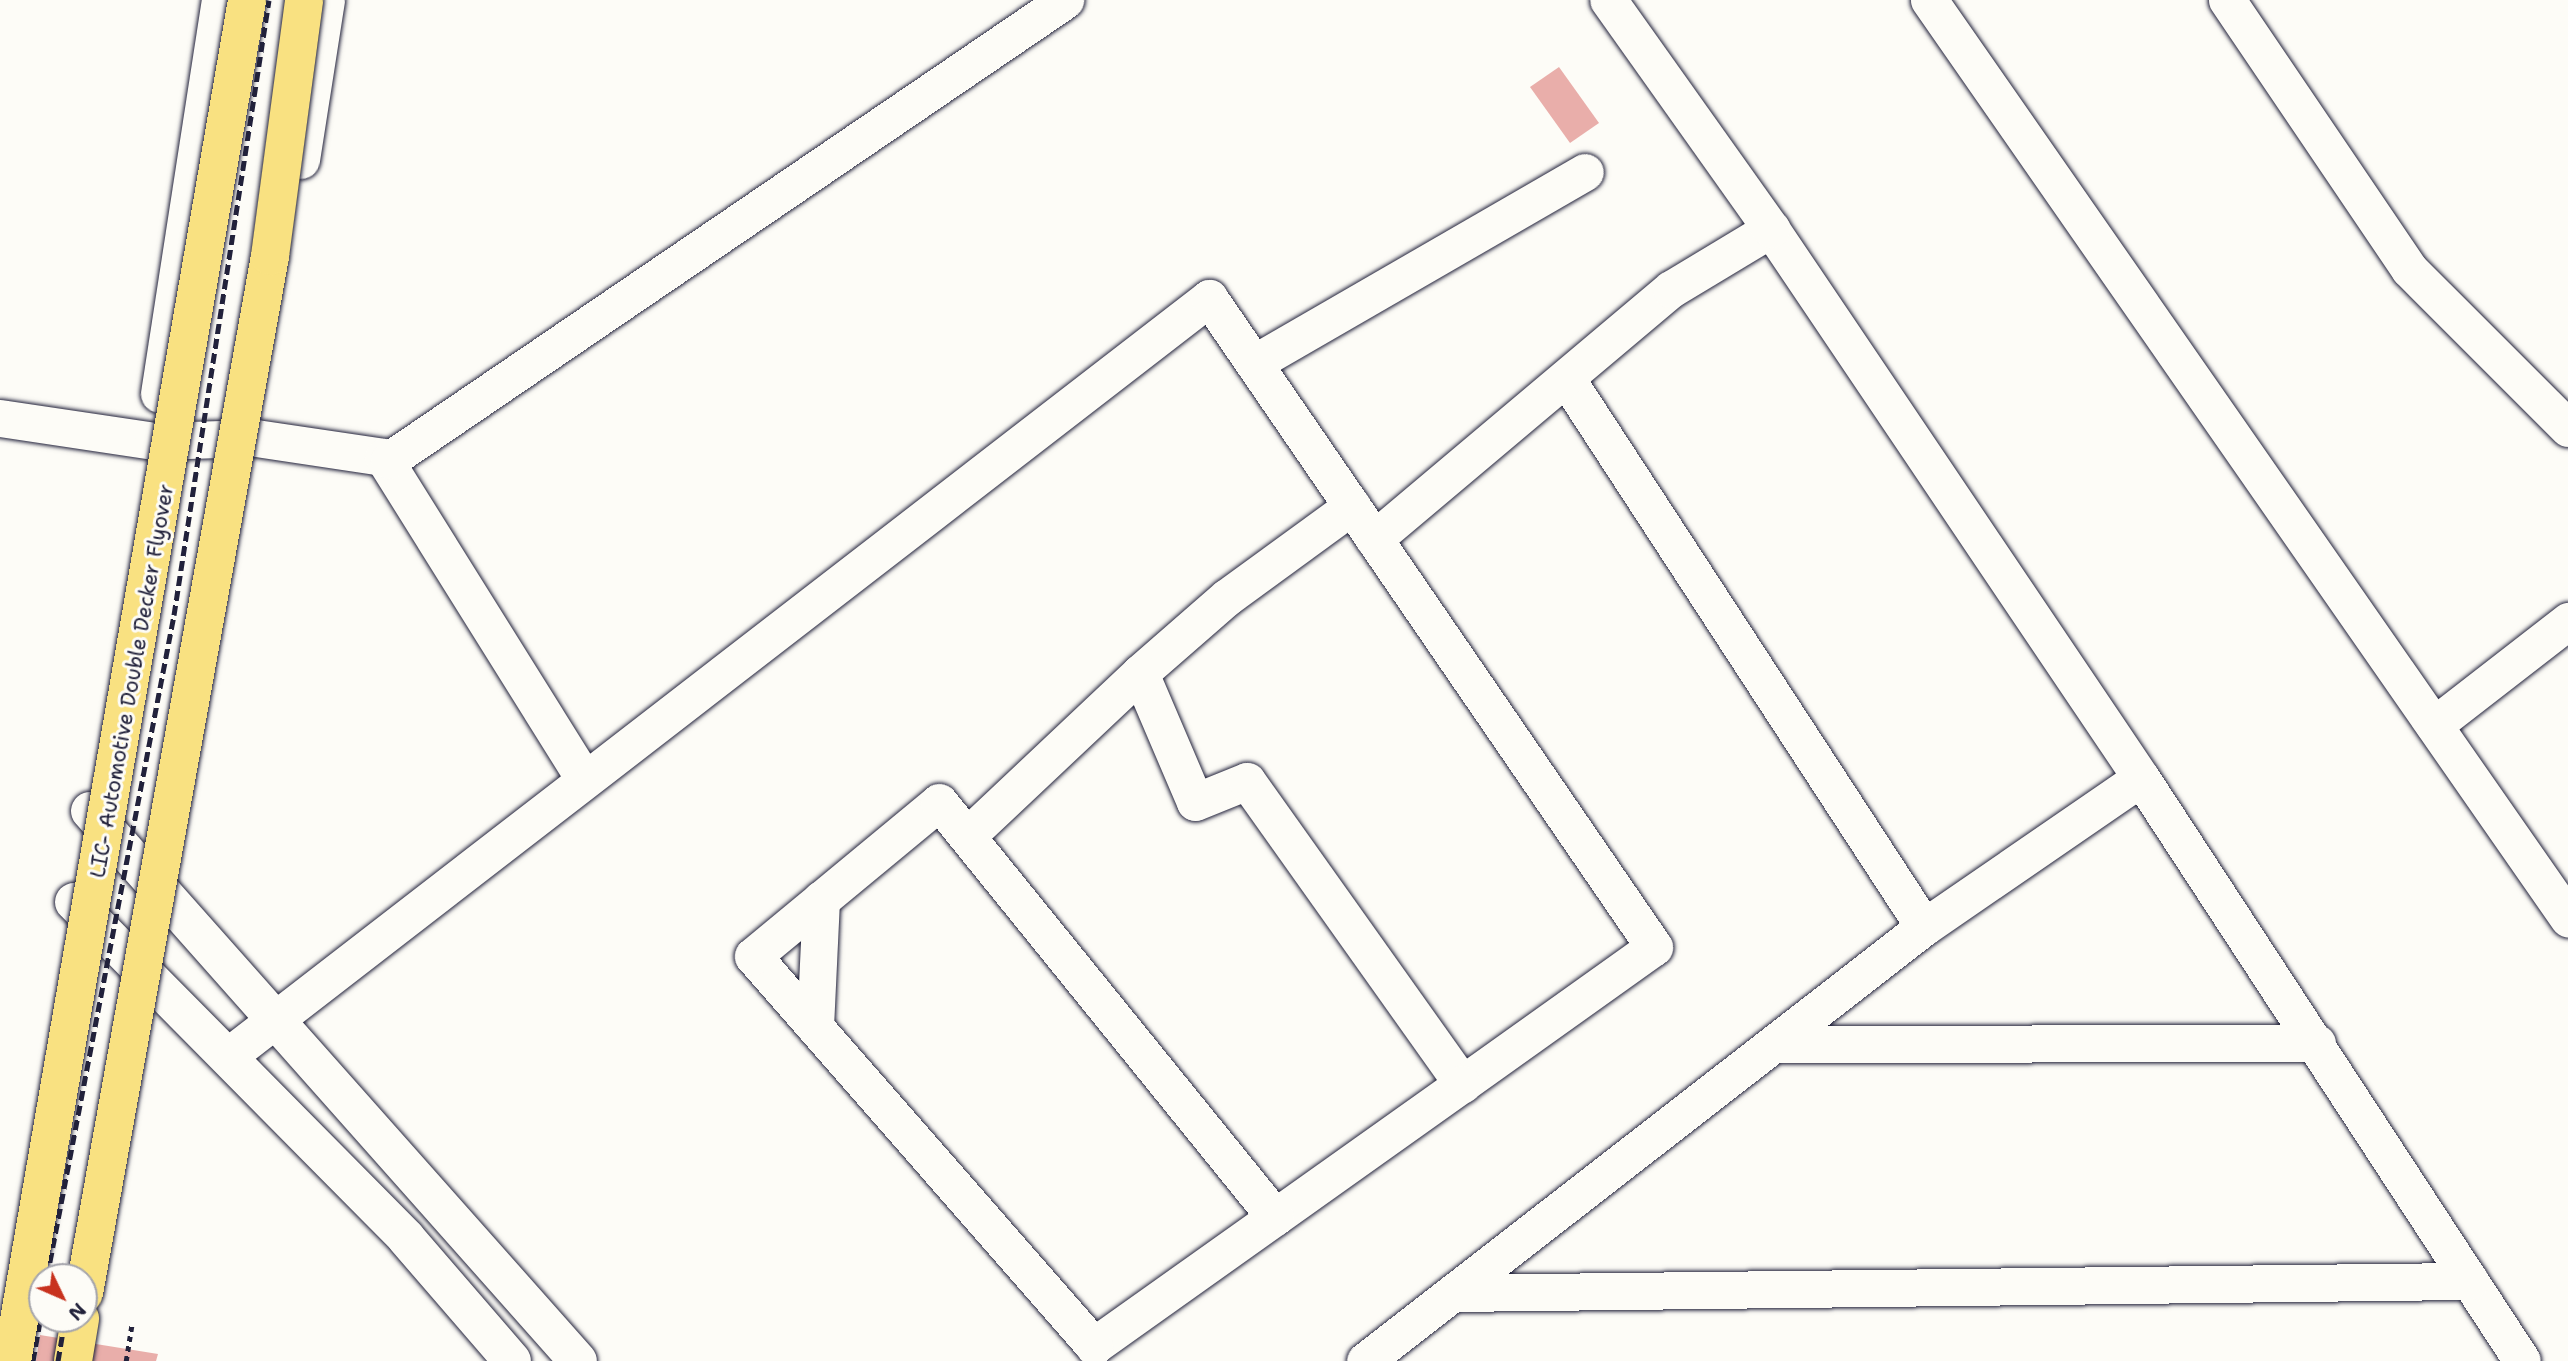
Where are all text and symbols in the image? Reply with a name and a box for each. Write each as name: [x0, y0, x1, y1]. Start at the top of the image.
street label: LIC- Automotive Double Decker Flyover: [85, 482, 179, 880]
north arrow: [28, 1263, 98, 1333]
text: N: [63, 1297, 91, 1326]

